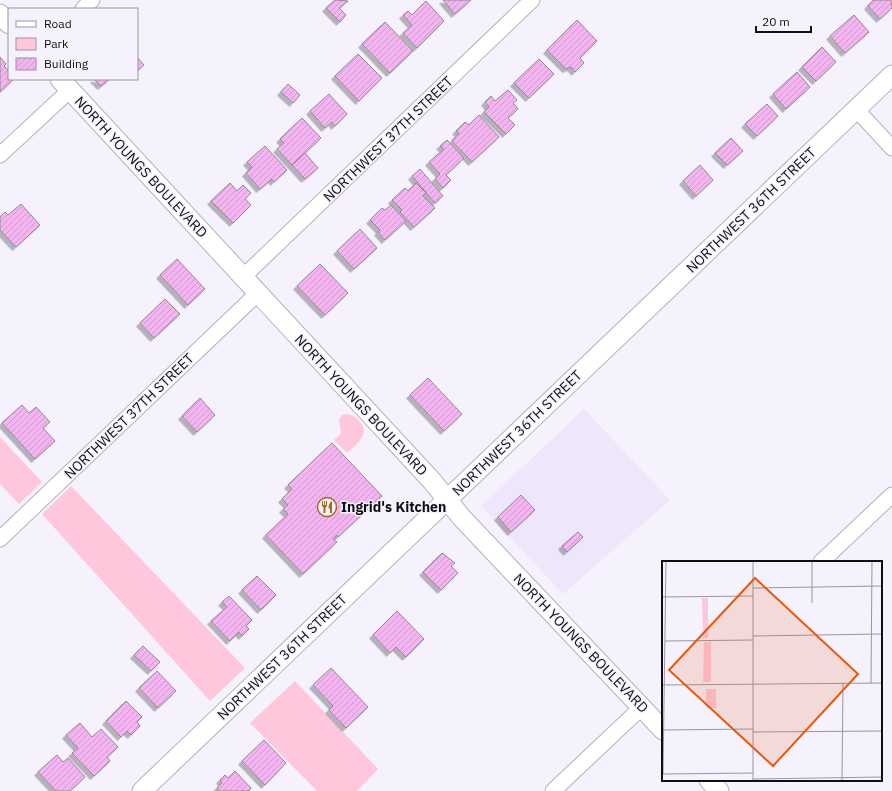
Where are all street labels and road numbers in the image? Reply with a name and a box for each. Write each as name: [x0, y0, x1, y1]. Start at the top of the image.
street label: NORTHWEST 37TH STREET: [319, 72, 457, 206]
street label: NORTH YOUNGS BOULEVARD: [71, 93, 211, 241]
street label: NORTHWEST 36TH STREET: [682, 143, 820, 277]
street label: NORTH YOUNGS BOULEVARD: [291, 331, 431, 479]
street label: NORTHWEST 37TH STREET: [60, 349, 198, 483]
street label: NORTHWEST 36TH STREET: [448, 366, 586, 500]
street label: NORTH YOUNGS BOULEVARD: [510, 570, 652, 716]
street label: NORTHWEST 36TH STREET: [213, 590, 351, 724]

